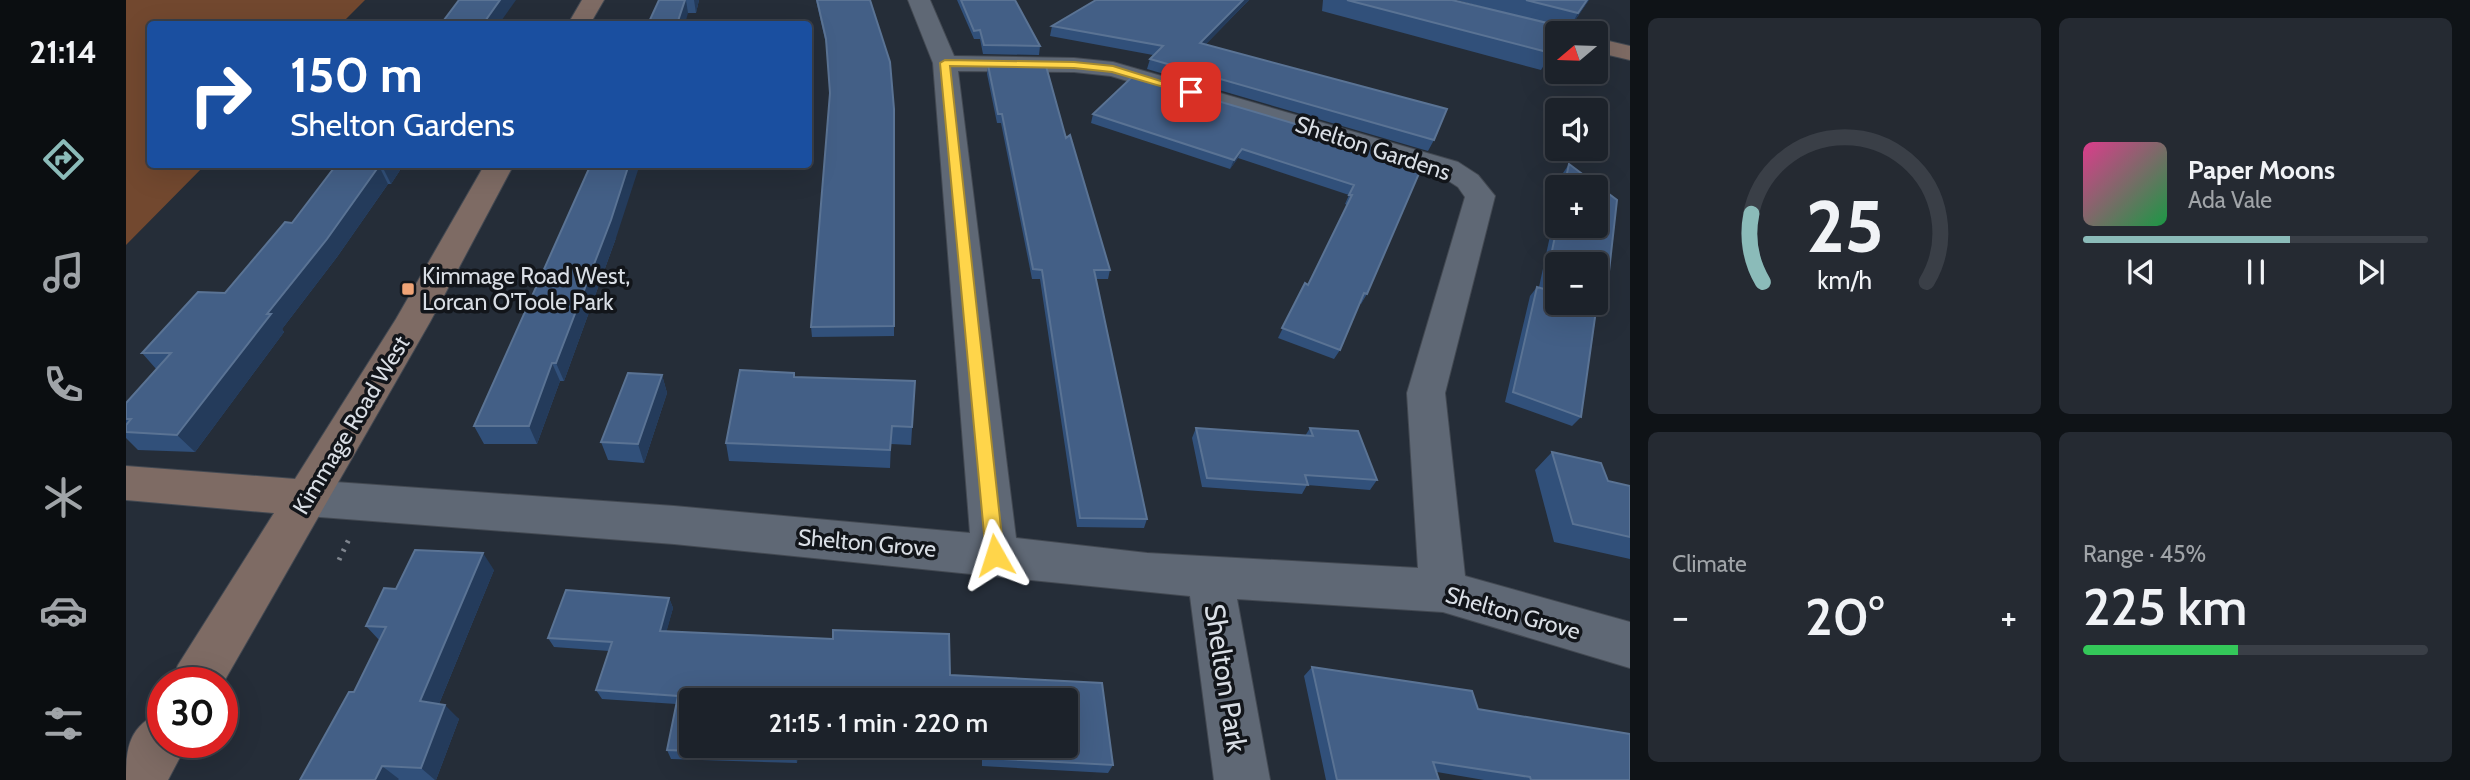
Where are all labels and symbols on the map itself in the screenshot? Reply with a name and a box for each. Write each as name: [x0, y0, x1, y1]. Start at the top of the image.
north arrow: [1545, 21, 1608, 84]
pin: [1161, 62, 1221, 122]
street label: Shelton Gardens: [1292, 110, 1454, 186]
place label: Kimmage Road West, Lorcan O'Toole Park: [422, 262, 630, 316]
marker: Kimmage Road West, Lorcan O'Toole Park: [400, 281, 416, 297]
street label: Kimmage Road West: [287, 330, 415, 519]
position arrow: [958, 518, 1032, 592]
street label: Shelton Grove: [797, 523, 938, 563]
street label: Shelton Grove: [1442, 580, 1584, 646]
street label: Shelton Park: [1198, 602, 1255, 755]
speed limit sign: 30: [147, 667, 238, 758]

